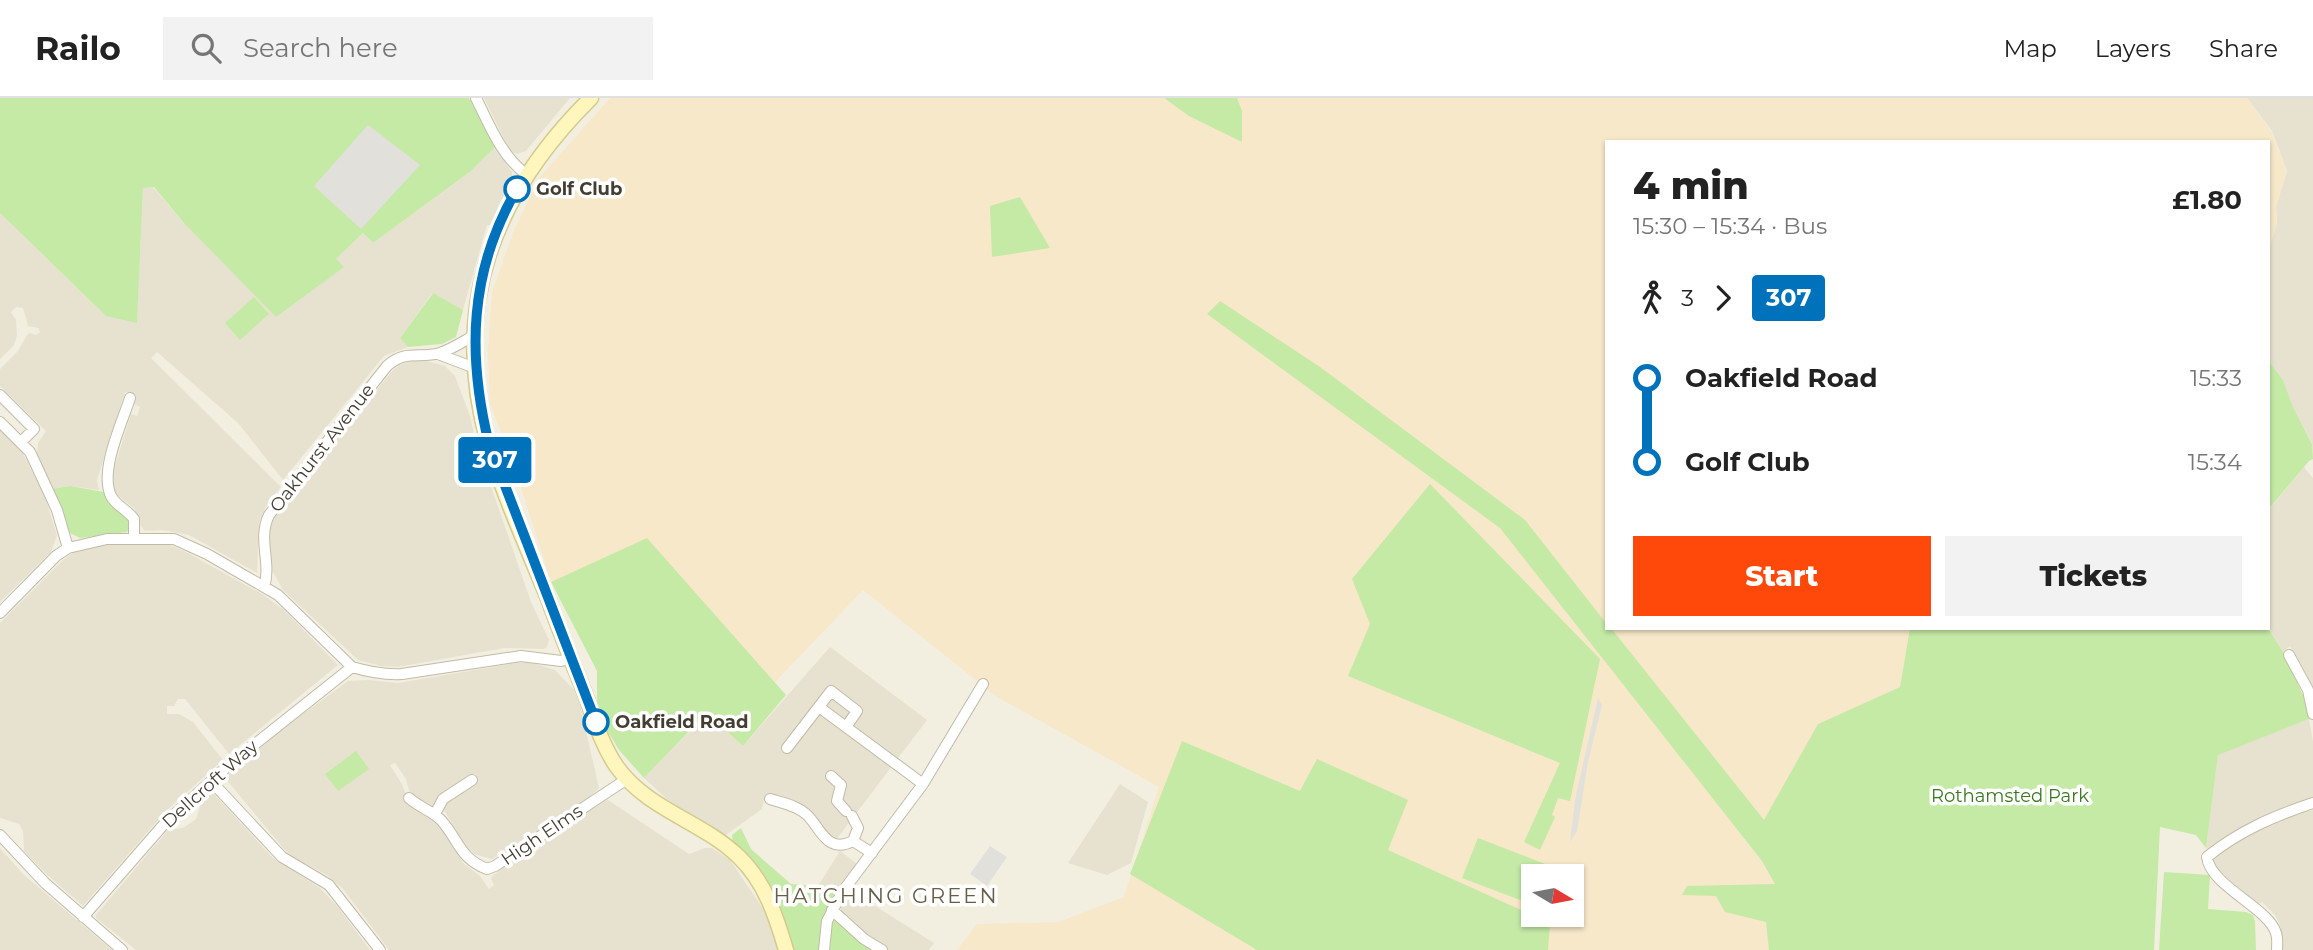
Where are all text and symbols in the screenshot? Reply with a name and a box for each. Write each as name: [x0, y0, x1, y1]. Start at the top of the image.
search box: [163, 17, 653, 80]
text: Railo: [35, 28, 121, 68]
icon: search: [187, 29, 225, 67]
text: Search here: [243, 32, 398, 64]
text: Map: [2003, 34, 2057, 63]
text: Layers: [2095, 34, 2171, 63]
text: Share: [2209, 34, 2278, 63]
text: 4 min: [1633, 162, 1749, 209]
marker: Golf Club: [504, 176, 530, 202]
place label: Golf Club: [536, 178, 622, 200]
text: £1.80: [2172, 184, 2242, 216]
text: 15:30 – 15:34 · Bus: [1633, 212, 1827, 240]
icon: walk: [1633, 279, 1671, 317]
icon: forward: [1704, 279, 1742, 317]
text: 307: [1766, 283, 1811, 312]
text: 3: [1681, 284, 1694, 312]
text: Oakfield Road: [1685, 362, 1878, 394]
text: 15:33: [2190, 364, 2242, 392]
street label: Oakhurst Avenue: [265, 379, 379, 517]
line badge: 307: [455, 437, 535, 483]
text: 307: [472, 445, 518, 474]
text: Golf Club: [1685, 446, 1810, 478]
text: 15:34: [2188, 448, 2242, 476]
button: Start: [1633, 536, 1931, 616]
button: Tickets: [1945, 536, 2242, 616]
marker: Oakfield Road: [583, 709, 609, 735]
place label: Oakfield Road: [615, 711, 748, 733]
street label: Dellcroft Way: [158, 735, 262, 833]
park label: Rothamsted Park: [1931, 785, 2089, 807]
street label: High Elms: [497, 800, 587, 870]
north arrow: [1521, 864, 1584, 928]
map controls: [1521, 864, 1584, 927]
district label: HATCHING GREEN: [774, 883, 998, 908]

